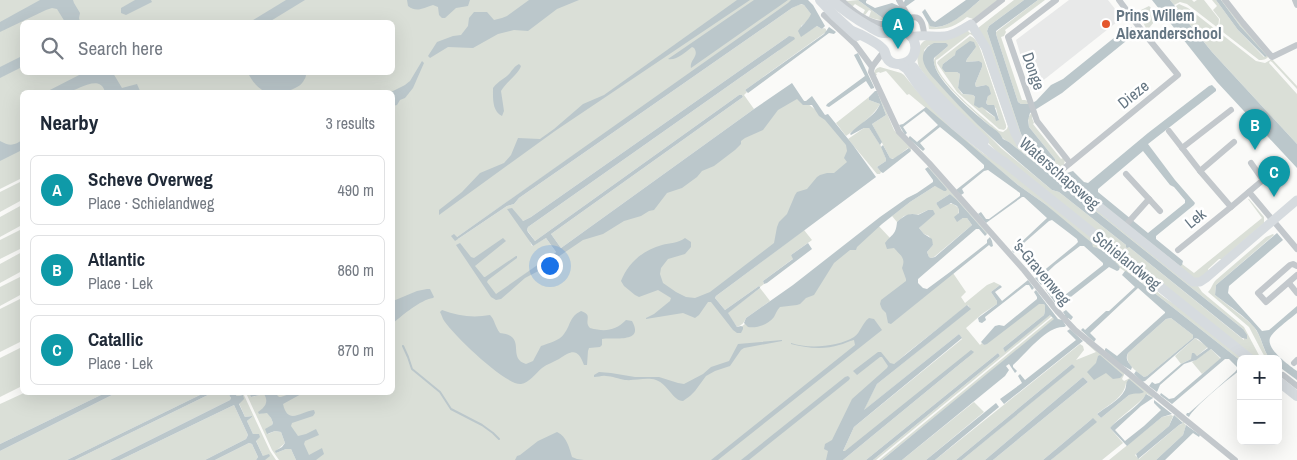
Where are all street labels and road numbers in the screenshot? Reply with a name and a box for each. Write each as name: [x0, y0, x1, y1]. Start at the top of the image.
street label: Donge: [1017, 49, 1051, 93]
street label: Dieze: [1113, 75, 1153, 113]
street label: Waterschapsweg: [1015, 132, 1106, 215]
street label: Lek: [1180, 203, 1210, 233]
street label: Schielandweg: [1088, 226, 1166, 295]
street label: 's-Gravenweg: [1008, 234, 1077, 310]

